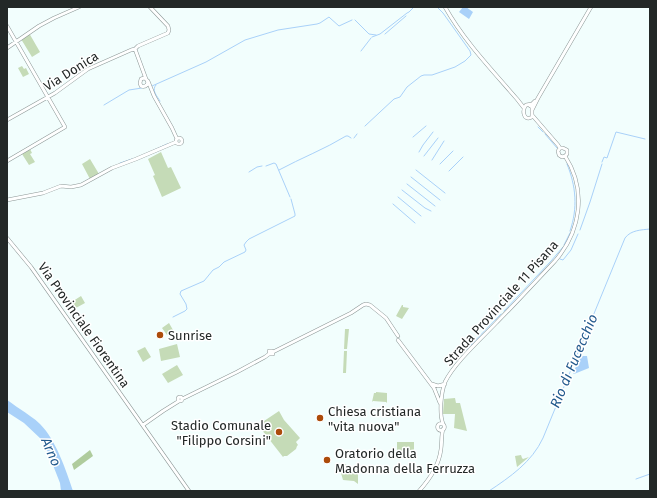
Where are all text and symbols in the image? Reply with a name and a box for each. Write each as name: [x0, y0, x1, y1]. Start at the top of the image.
street label: Via Donica: [41, 48, 101, 94]
street label: Strada Provinciale 11 Pisana: [441, 237, 561, 369]
street label: Via Provinciale Fiorentina: [35, 260, 133, 390]
water label: Rio di Fucecchio: [547, 311, 601, 411]
place label: Sunrise: [168, 328, 212, 343]
marker: Sunrise: [155, 330, 165, 340]
place label: Chiesa cristiana "vita nuova": [328, 404, 421, 434]
marker: Chiesa cristiana "vita nuova": [315, 413, 325, 423]
place label: Stadio Comunale "Filippo Corsini": [171, 418, 271, 448]
marker: Stadio Comunale "Filippo Corsini": [274, 427, 284, 437]
water label: Arno: [37, 434, 65, 469]
place label: Oratorio della Madonna della Ferruzza: [335, 446, 475, 476]
marker: Oratorio della Madonna della Ferruzza: [322, 455, 332, 465]

